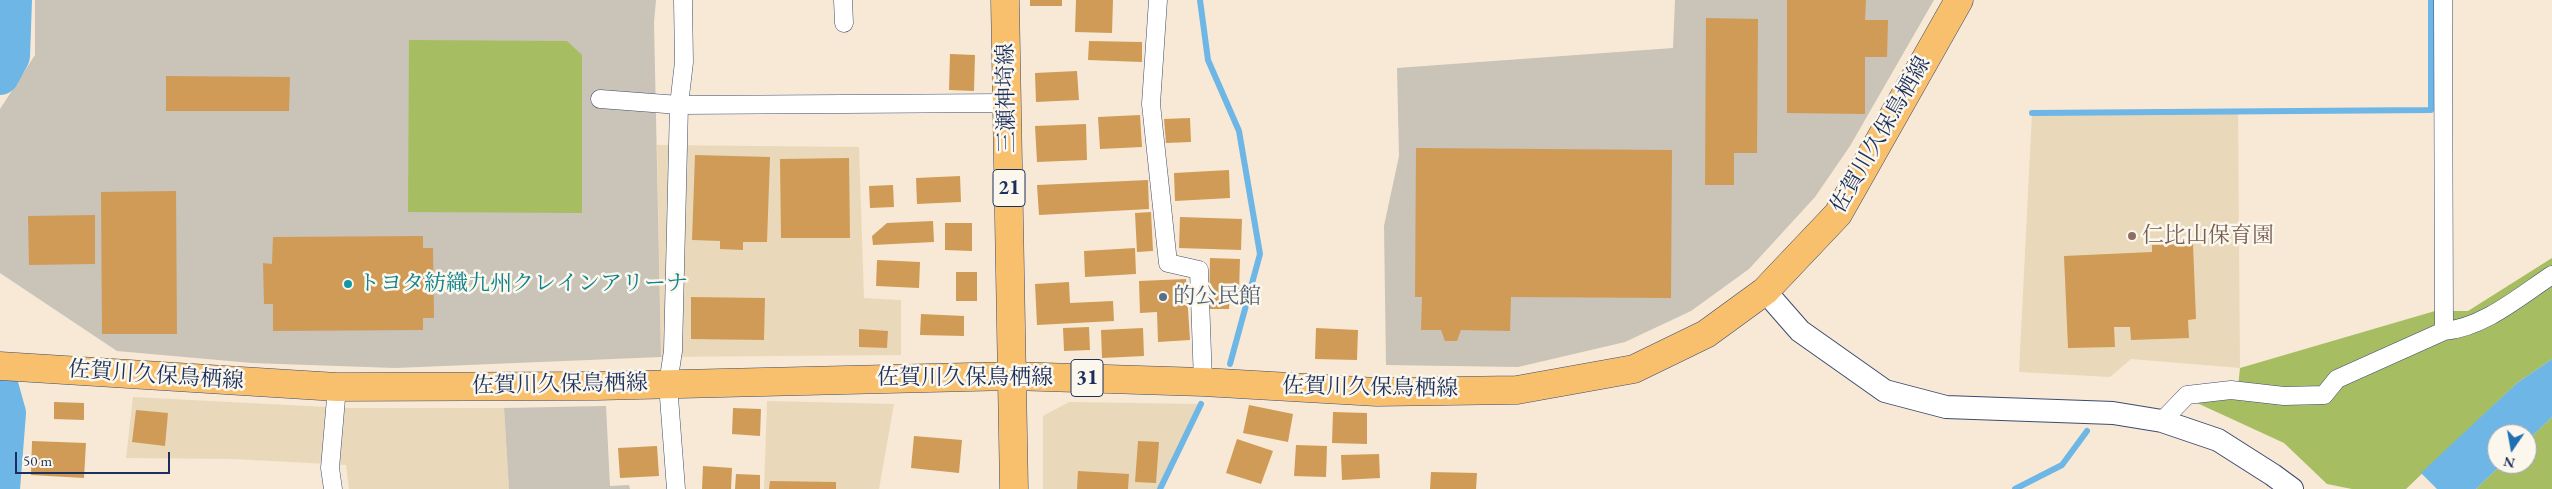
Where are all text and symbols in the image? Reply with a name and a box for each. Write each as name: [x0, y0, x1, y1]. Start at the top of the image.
street label: 三瀬神埼線: [993, 43, 1021, 153]
street label: 佐賀川久保鳥栖線: [1826, 52, 1936, 218]
road number: 21: [993, 170, 1025, 207]
place label: 仁比山保育園: [2142, 223, 2274, 249]
marker: 仁比山保育園: [2126, 230, 2138, 242]
place label: トヨタ紡織九州クレインアリーナ: [358, 271, 688, 297]
marker: トヨタ紡織九州クレインアリーナ: [342, 278, 354, 290]
place label: 的公民館: [1173, 284, 1261, 310]
marker: 的公民館: [1157, 291, 1169, 303]
street label: 佐賀川久保鳥栖線: [67, 357, 245, 395]
road number: 31: [1071, 359, 1103, 396]
street label: 佐賀川久保鳥栖線: [877, 365, 1053, 391]
street label: 佐賀川久保鳥栖線: [472, 370, 648, 400]
street label: 佐賀川久保鳥栖線: [1282, 373, 1458, 403]
north arrow: [2487, 424, 2537, 474]
scale bar: [18, 442, 172, 474]
text: 50 m: [23, 451, 52, 470]
text: N: [2502, 453, 2517, 473]

